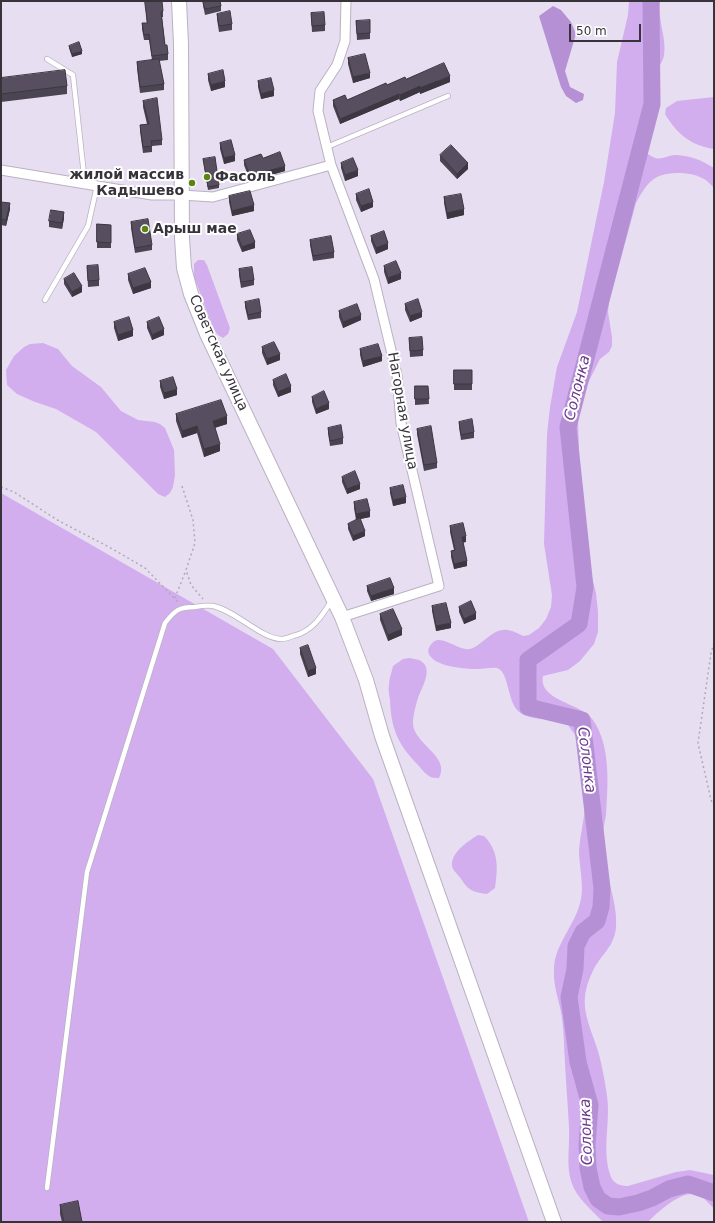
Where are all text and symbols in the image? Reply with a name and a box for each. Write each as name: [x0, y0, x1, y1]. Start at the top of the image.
scale bar: [571, 16, 643, 42]
text: 50 m: [576, 24, 607, 38]
place label: жилой массив Кадышево: [70, 167, 184, 200]
place label: Фасоль: [215, 169, 275, 185]
marker: Фасоль: [202, 172, 212, 182]
marker: жилой массив Кадышево: [187, 178, 197, 188]
place label: Арыш мае: [153, 221, 237, 237]
marker: Арыш мае: [140, 224, 150, 234]
street label: Советская улица: [185, 292, 251, 414]
street label: Нагорная улица: [383, 351, 421, 471]
water label: Солонка: [561, 354, 595, 422]
water label: Солонка: [573, 726, 599, 794]
water label: Солонка: [577, 1098, 597, 1166]

